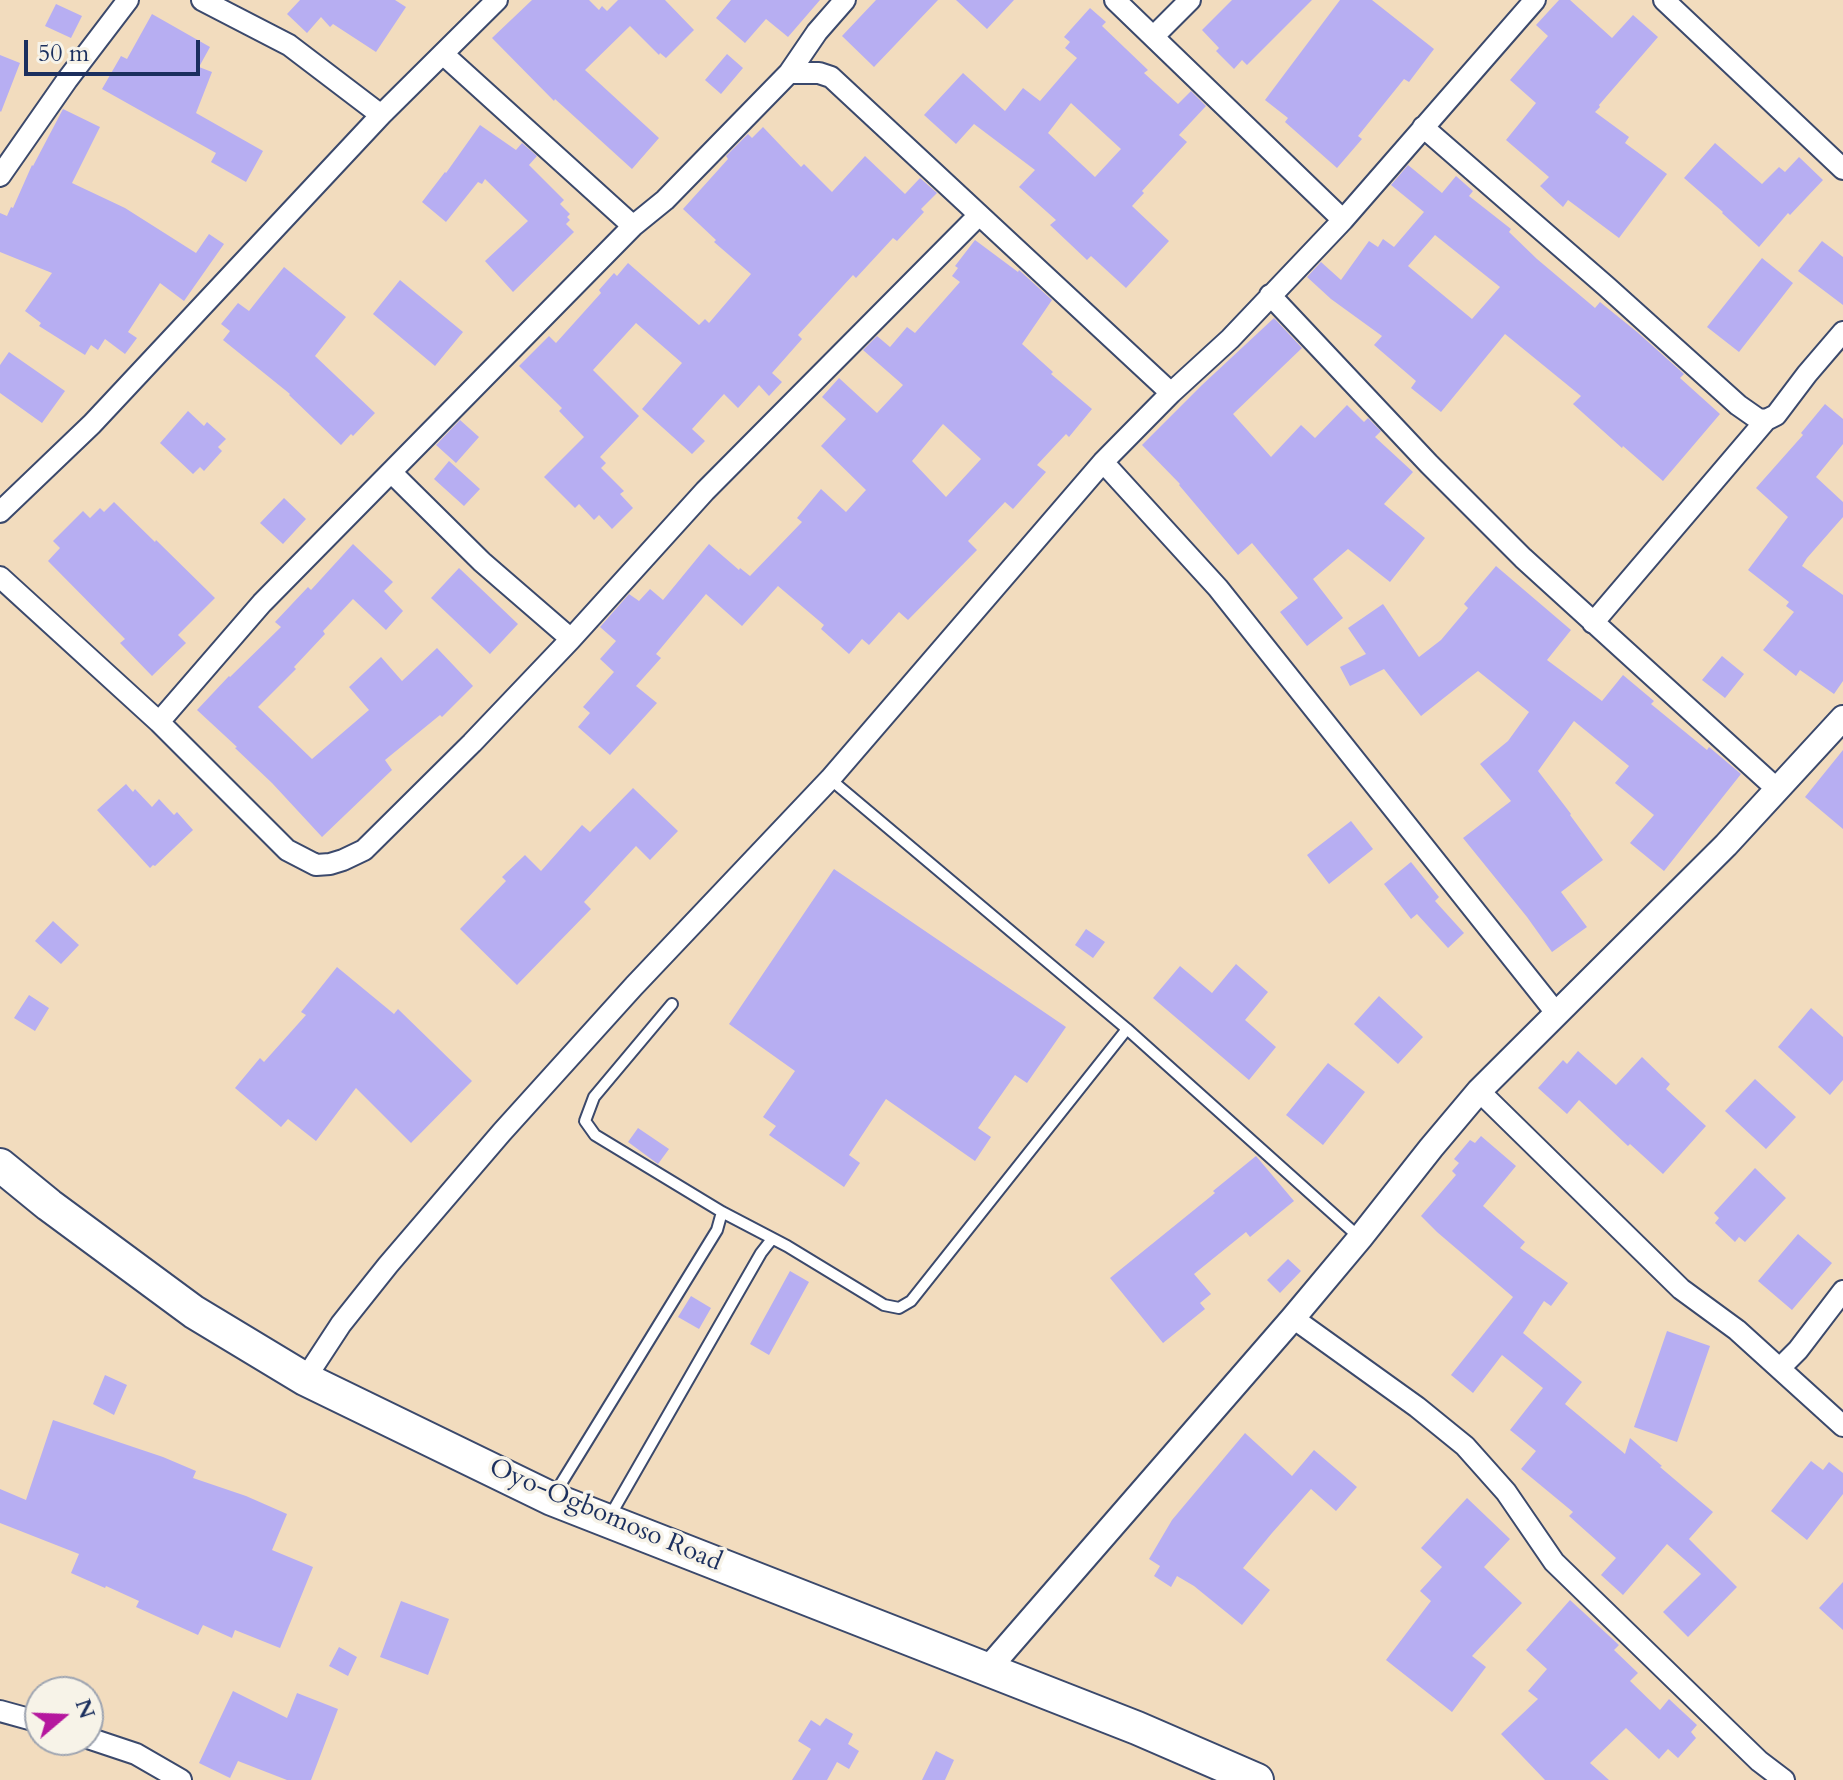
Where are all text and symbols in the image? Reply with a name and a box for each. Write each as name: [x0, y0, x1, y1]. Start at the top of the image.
scale bar: [28, 24, 204, 74]
text: 50 m: [38, 37, 89, 70]
street label: Oyo-Ogbomoso Road: [484, 1453, 726, 1579]
north arrow: [24, 1676, 104, 1756]
text: N: [68, 1695, 102, 1723]

